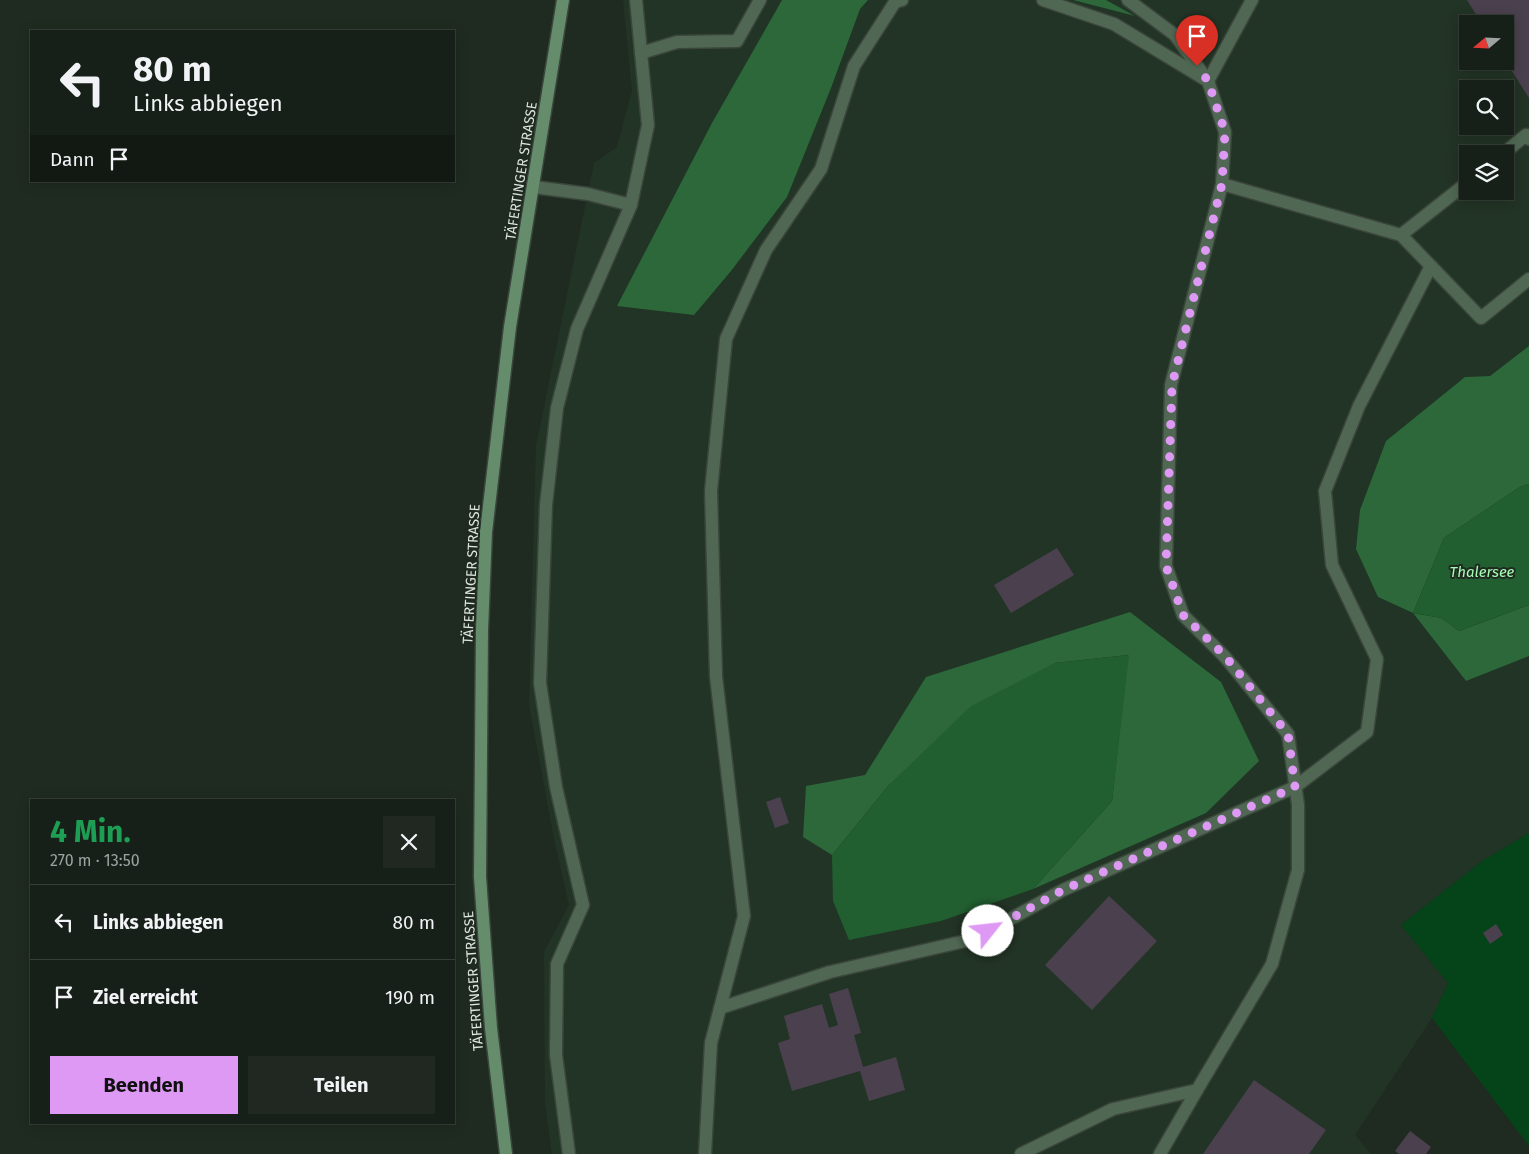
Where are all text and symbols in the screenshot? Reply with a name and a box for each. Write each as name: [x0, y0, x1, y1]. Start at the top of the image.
pin: [1176, 15, 1218, 66]
north arrow: [1459, 15, 1514, 70]
map controls: [1459, 15, 1514, 200]
icon: arrive: [1183, 22, 1211, 50]
text: 80 m: [133, 48, 212, 90]
icon: left: [50, 50, 115, 115]
button: search: [1459, 80, 1514, 135]
text: Links abbiegen: [133, 90, 283, 117]
street label: TÄFERTINGER STRASSE: [502, 101, 541, 242]
icon: arrive: [105, 145, 133, 173]
button: layers: [1459, 145, 1514, 200]
text: Dann: [50, 148, 95, 171]
street label: TÄFERTINGER STRASSE: [459, 504, 484, 644]
water label: Thalersee: [1450, 563, 1515, 581]
text: 4 Min.: [50, 814, 131, 850]
button: close: [383, 816, 435, 868]
text: 270 m · 13:50: [50, 851, 140, 870]
position arrow: [961, 904, 1013, 956]
icon: left: [50, 908, 78, 936]
street label: TÄFERTINGER STRASSE: [460, 910, 487, 1051]
text: Links abbiegen: [93, 911, 224, 934]
text: 80 m: [393, 911, 435, 934]
icon: arrive: [50, 983, 78, 1011]
text: Ziel erreicht: [93, 986, 198, 1009]
text: 190 m: [385, 986, 435, 1009]
button: Beenden: [50, 1056, 238, 1114]
button: Teilen: [248, 1056, 435, 1114]

